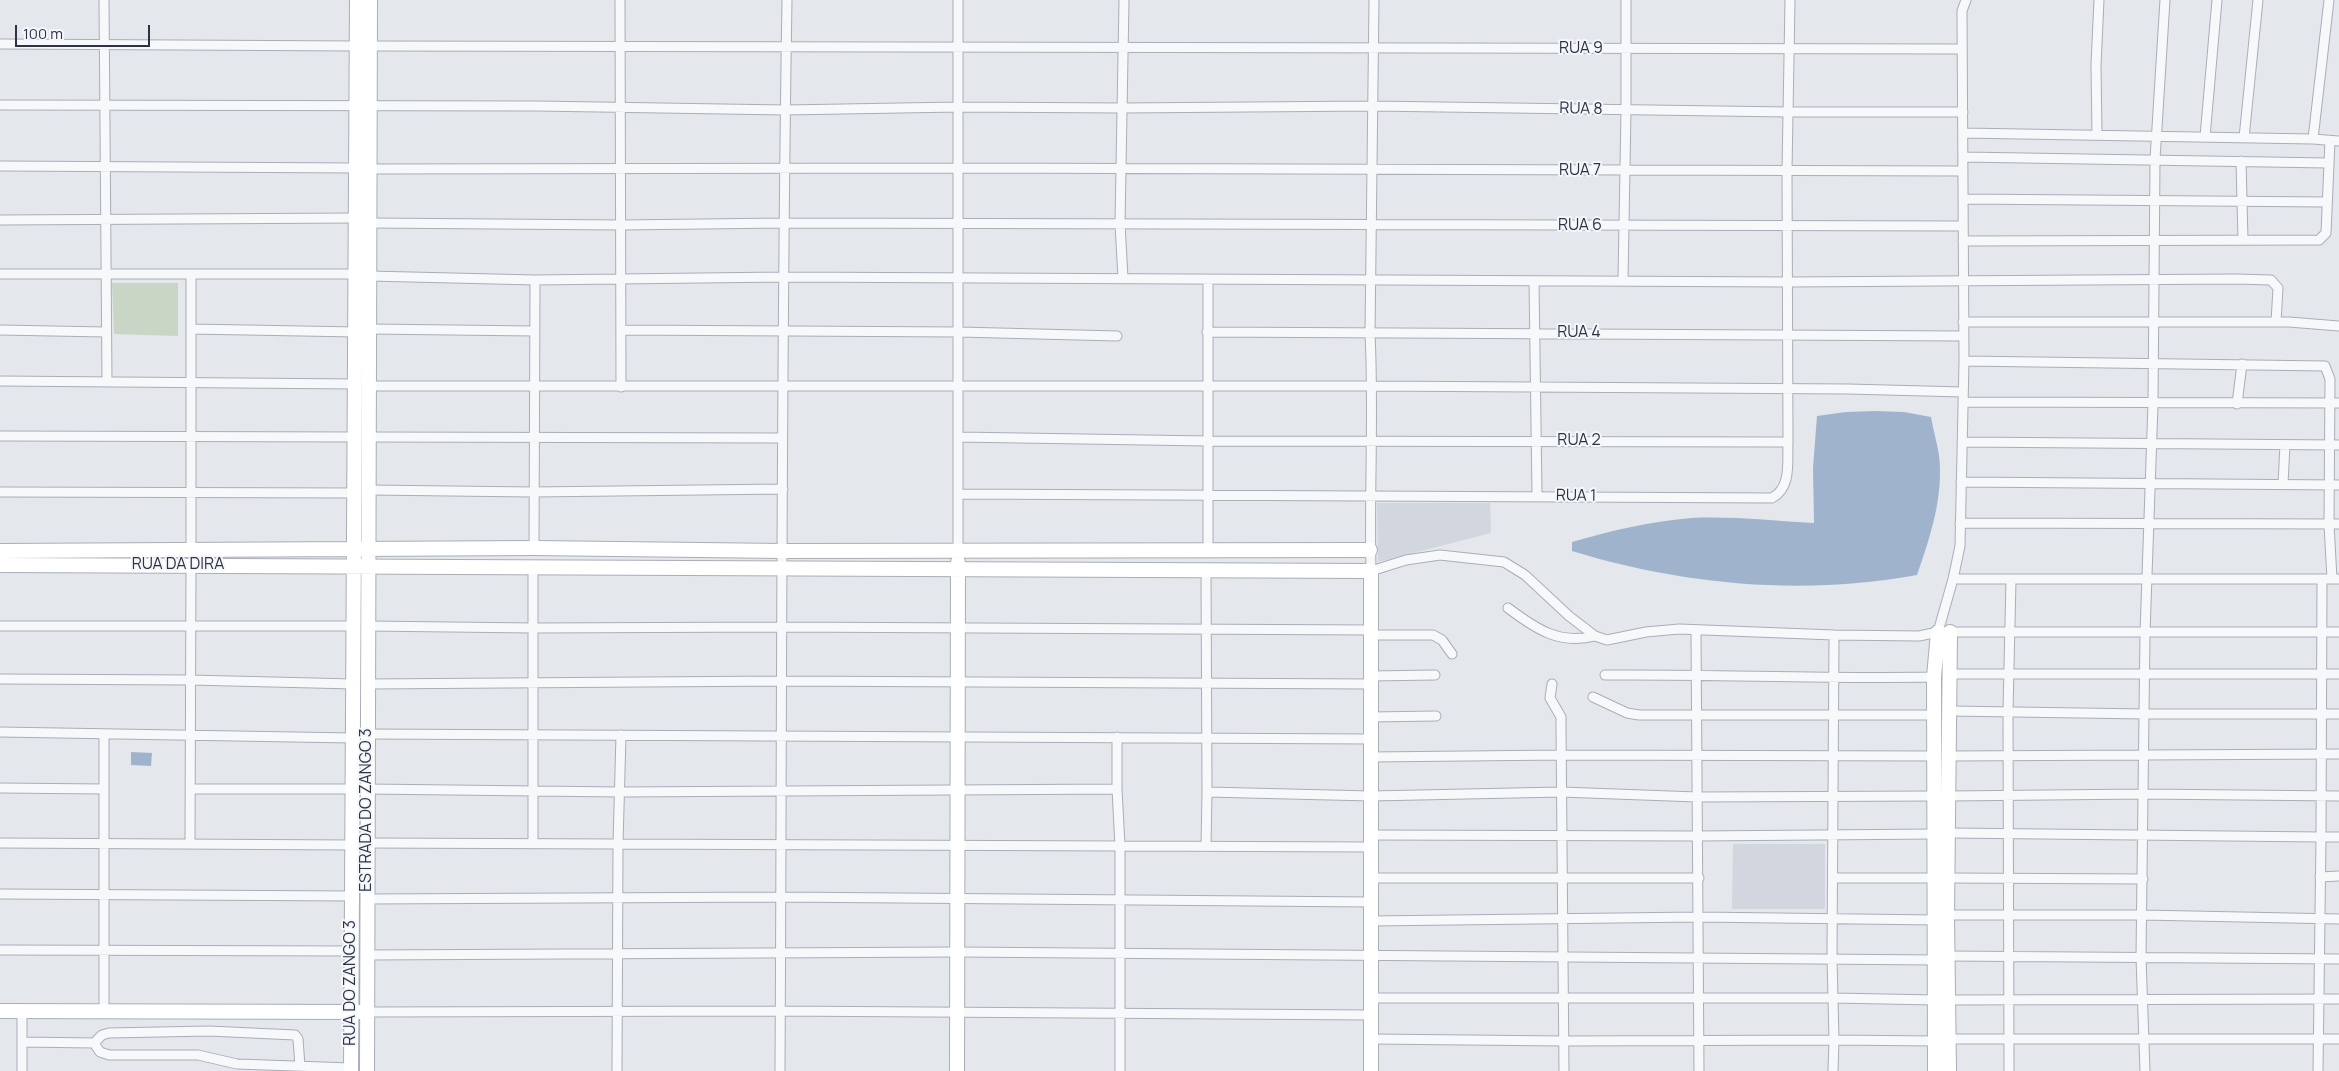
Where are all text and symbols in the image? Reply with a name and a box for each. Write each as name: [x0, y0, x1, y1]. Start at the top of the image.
scale bar: [18, 15, 152, 47]
text: 100 m: [23, 23, 63, 44]
street label: RUA 9: [1559, 39, 1603, 59]
street label: RUA 8: [1559, 99, 1603, 119]
street label: RUA 7: [1559, 161, 1601, 181]
street label: RUA 6: [1558, 216, 1602, 236]
street label: RUA 4: [1557, 323, 1601, 343]
street label: RUA 2: [1557, 431, 1601, 451]
street label: RUA 1: [1556, 486, 1596, 506]
street label: RUA DA DIRA: [132, 555, 224, 575]
street label: ESTRADA DO ZANGO 3: [357, 728, 377, 892]
street label: RUA DO ZANGO 3: [341, 920, 361, 1046]

